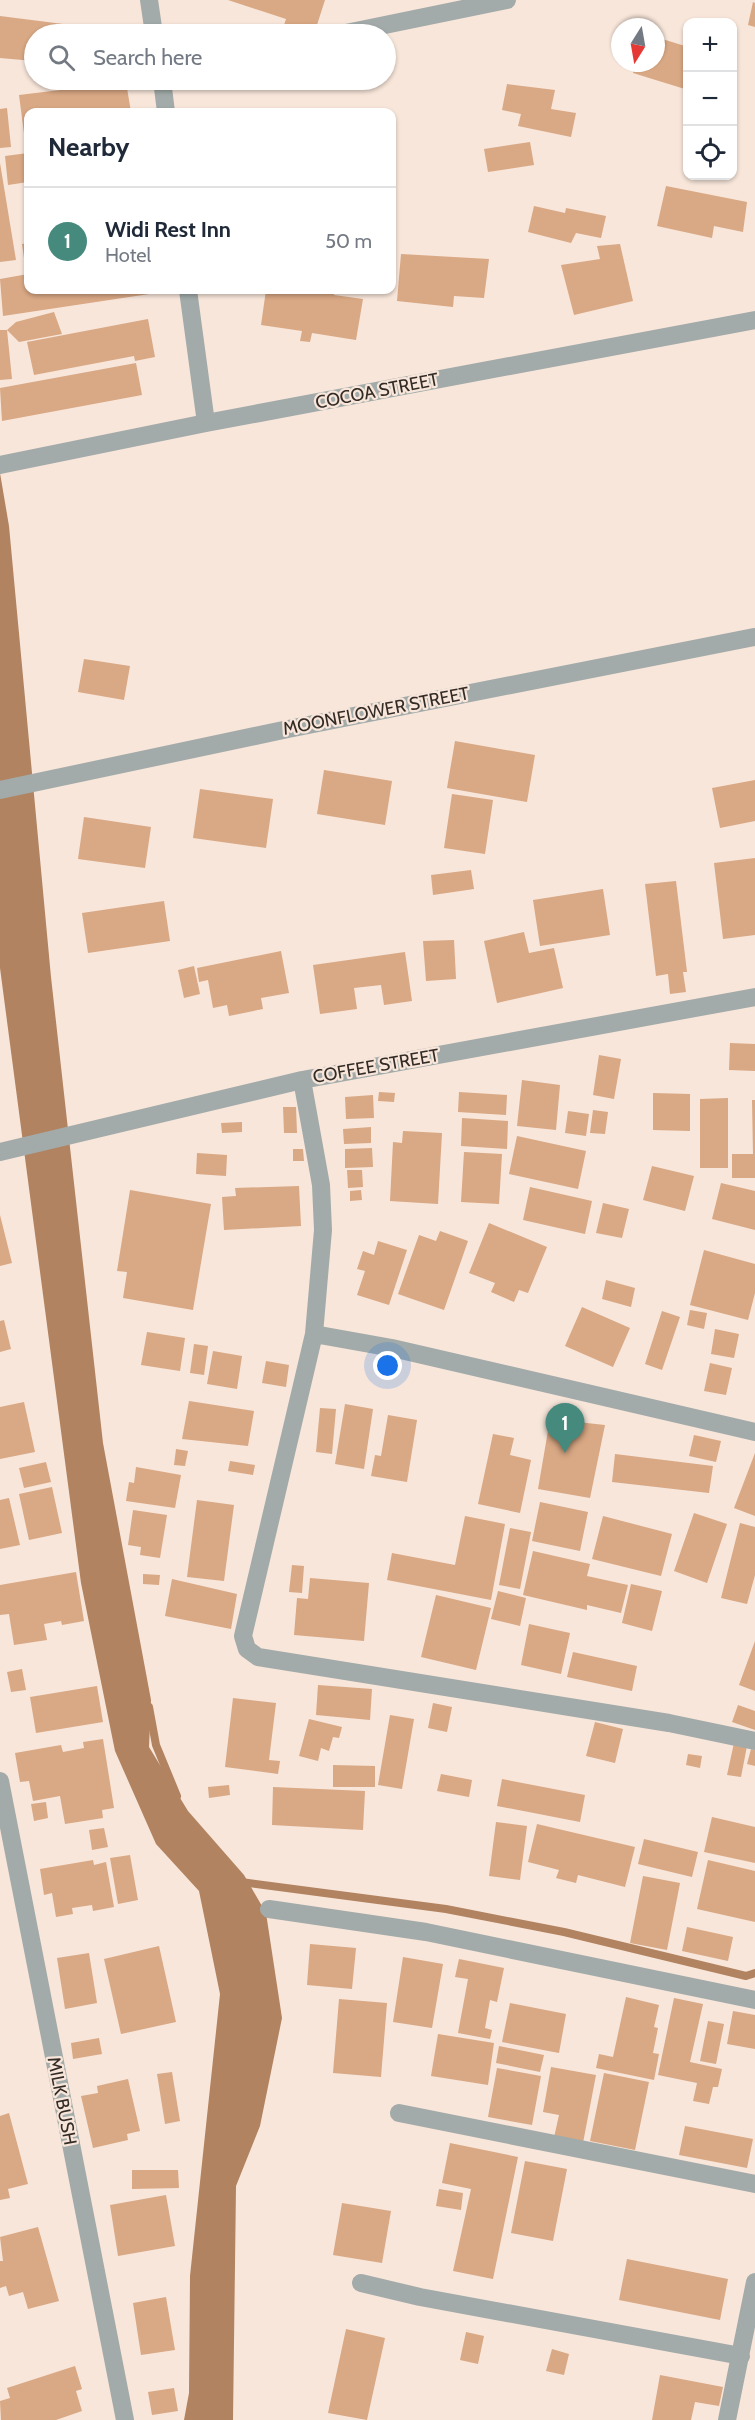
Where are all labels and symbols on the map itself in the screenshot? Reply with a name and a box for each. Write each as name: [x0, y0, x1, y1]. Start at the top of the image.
north arrow: [611, 18, 665, 72]
street label: COCOA STREET: [314, 368, 441, 414]
street label: MOONFLOWER STREET: [281, 682, 471, 740]
street label: COFFEE STREET: [311, 1044, 441, 1088]
your location: [373, 1351, 402, 1380]
pin: 1: [546, 1404, 584, 1453]
street label: MILK BUSH: [43, 2055, 81, 2147]

